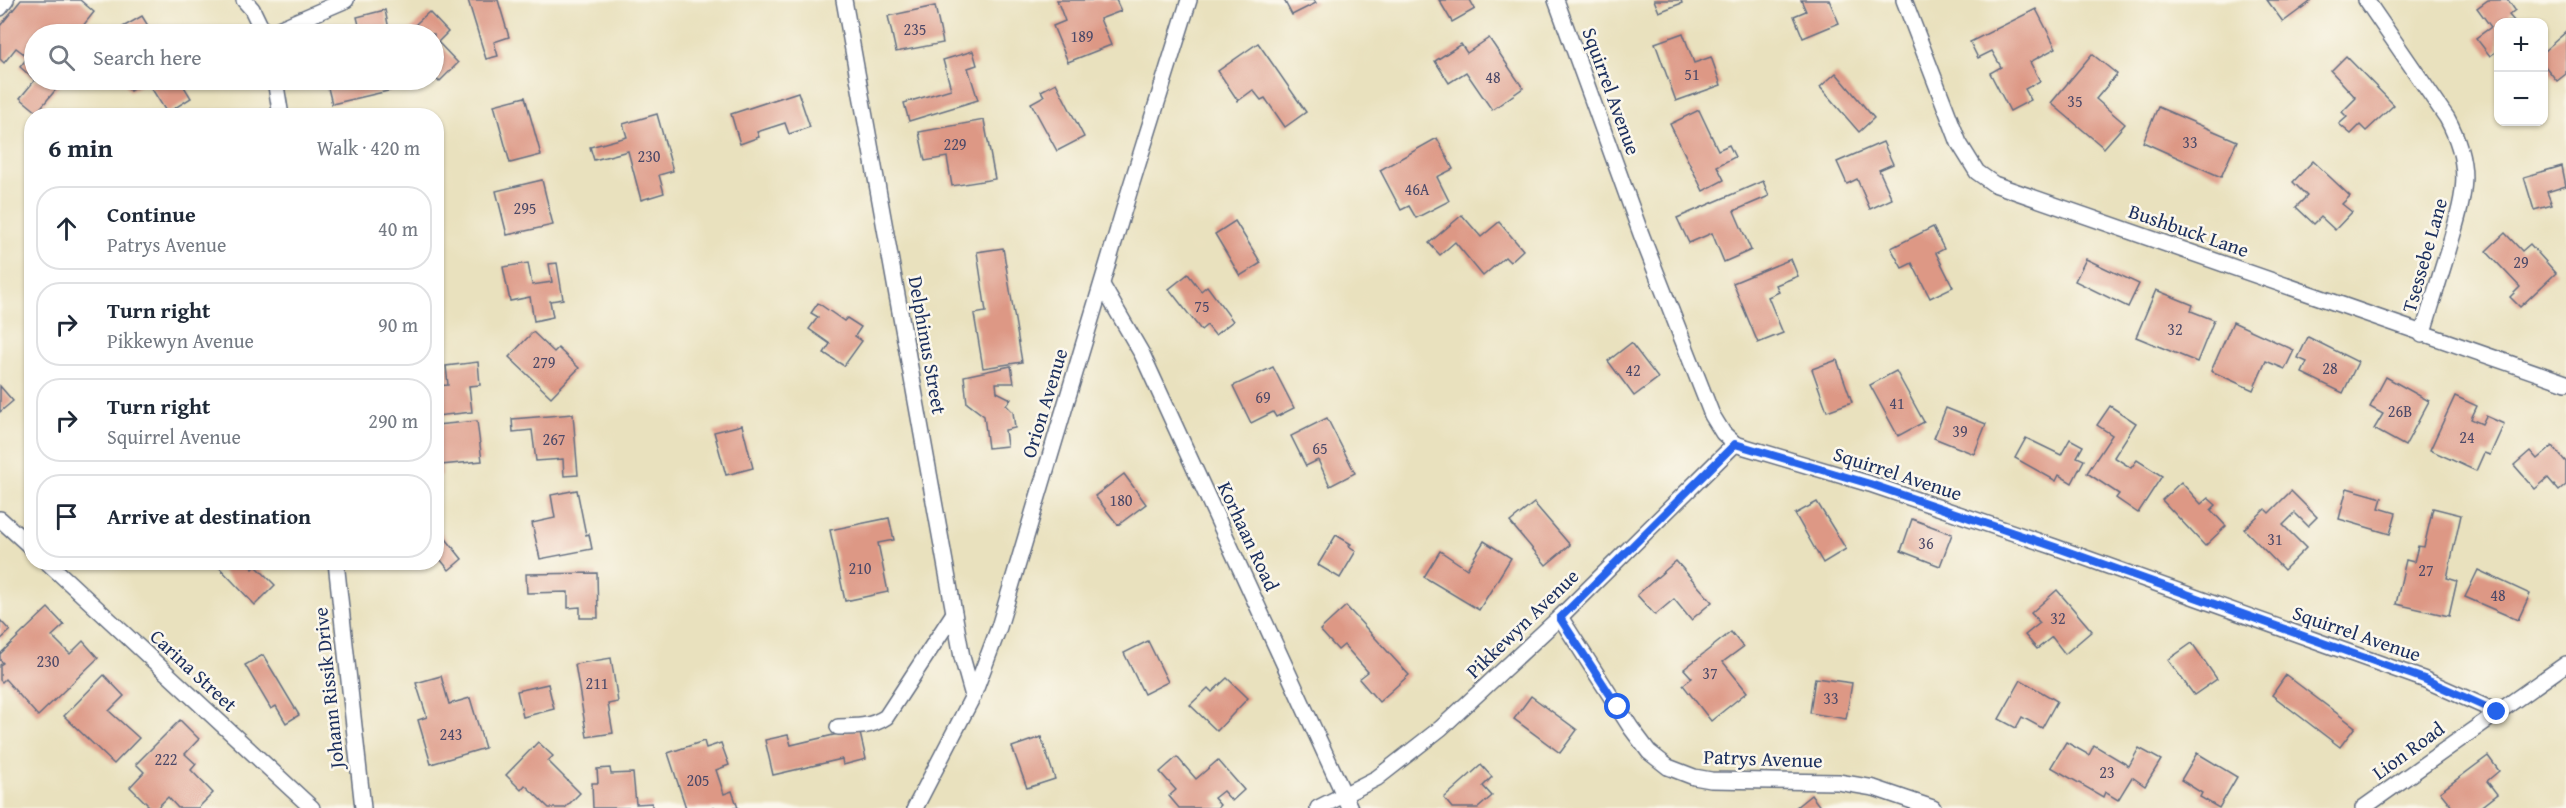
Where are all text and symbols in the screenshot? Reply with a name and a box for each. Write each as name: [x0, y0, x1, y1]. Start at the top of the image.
house number: 235: [903, 17, 927, 41]
map controls: [2494, 18, 2548, 126]
button: +: [2494, 18, 2548, 72]
street label: Squirrel Avenue: [1575, 23, 1649, 159]
search box: [24, 24, 444, 90]
house number: 189: [1070, 24, 1094, 48]
icon: search: [45, 41, 78, 74]
text: Search here: [93, 41, 202, 73]
house number: 51: [1684, 62, 1700, 86]
house number: 48: [1485, 65, 1501, 89]
button: −: [2494, 72, 2548, 126]
house number: 35: [2067, 89, 2083, 113]
text: 6 min: [48, 128, 113, 167]
house number: 33: [2182, 130, 2198, 154]
house number: 229: [943, 132, 967, 156]
text: Walk · 420 m: [317, 133, 420, 162]
house number: 230: [637, 144, 661, 168]
house number: 46A: [1404, 177, 1430, 201]
street label: Tsessebe Lane: [2394, 194, 2454, 316]
house number: 295: [513, 196, 537, 220]
street label: Bushbuck Lane: [2125, 196, 2253, 264]
text: Continue: [107, 198, 196, 230]
icon: ahead: [50, 212, 83, 245]
text: 40 m: [378, 214, 418, 243]
text: Patrys Avenue: [107, 230, 226, 259]
house number: 29: [2513, 250, 2529, 274]
street label: Delphinus Street: [902, 274, 954, 416]
text: Turn right: [107, 294, 210, 326]
house number: 75: [1194, 294, 1210, 318]
icon: right: [50, 308, 83, 341]
text: 90 m: [378, 310, 418, 339]
house number: 32: [2167, 317, 2183, 341]
text: Pikkewyn Avenue: [107, 326, 254, 355]
street label: Orion Avenue: [1014, 345, 1074, 461]
house number: 279: [532, 350, 556, 374]
house number: 28: [2322, 356, 2338, 380]
house number: 42: [1625, 358, 1641, 382]
house number: 69: [1255, 385, 1271, 409]
text: Turn right: [107, 390, 210, 422]
house number: 41: [1889, 391, 1905, 415]
house number: 26B: [2388, 399, 2412, 423]
icon: right: [50, 404, 83, 437]
text: 290 m: [368, 406, 418, 435]
house number: 39: [1952, 419, 1968, 443]
text: Squirrel Avenue: [107, 422, 241, 451]
house number: 24: [2459, 425, 2475, 449]
house number: 267: [542, 427, 566, 451]
house number: 65: [1312, 436, 1328, 460]
street label: Squirrel Avenue: [1830, 439, 1966, 507]
street label: Korhaan Road: [1211, 476, 1287, 596]
house number: 180: [1109, 488, 1133, 512]
icon: arrive: [50, 500, 83, 533]
text: Arrive at destination: [107, 500, 311, 532]
house number: 31: [2267, 527, 2283, 551]
house number: 36: [1918, 531, 1934, 555]
house number: 210: [848, 556, 872, 580]
house number: 27: [2418, 558, 2434, 582]
street label: Pikkewyn Avenue: [1459, 562, 1585, 684]
house number: 48: [2490, 583, 2506, 607]
street label: Squirrel Avenue: [2289, 598, 2425, 668]
street label: Johann Rissik Drive: [305, 606, 351, 773]
house number: 32: [2050, 606, 2066, 630]
street label: Carina Street: [144, 622, 244, 718]
house number: 230: [36, 649, 60, 673]
house number: 37: [1702, 661, 1718, 685]
house number: 211: [585, 671, 609, 695]
house number: 33: [1823, 686, 1839, 710]
route start: [1604, 693, 1630, 719]
route end: [2483, 698, 2509, 724]
street label: Lion Road: [2366, 714, 2450, 786]
house number: 243: [439, 722, 463, 746]
street label: Patrys Avenue: [1703, 741, 1823, 775]
house number: 222: [154, 747, 178, 771]
house number: 23: [2099, 760, 2115, 784]
house number: 205: [686, 768, 710, 792]

